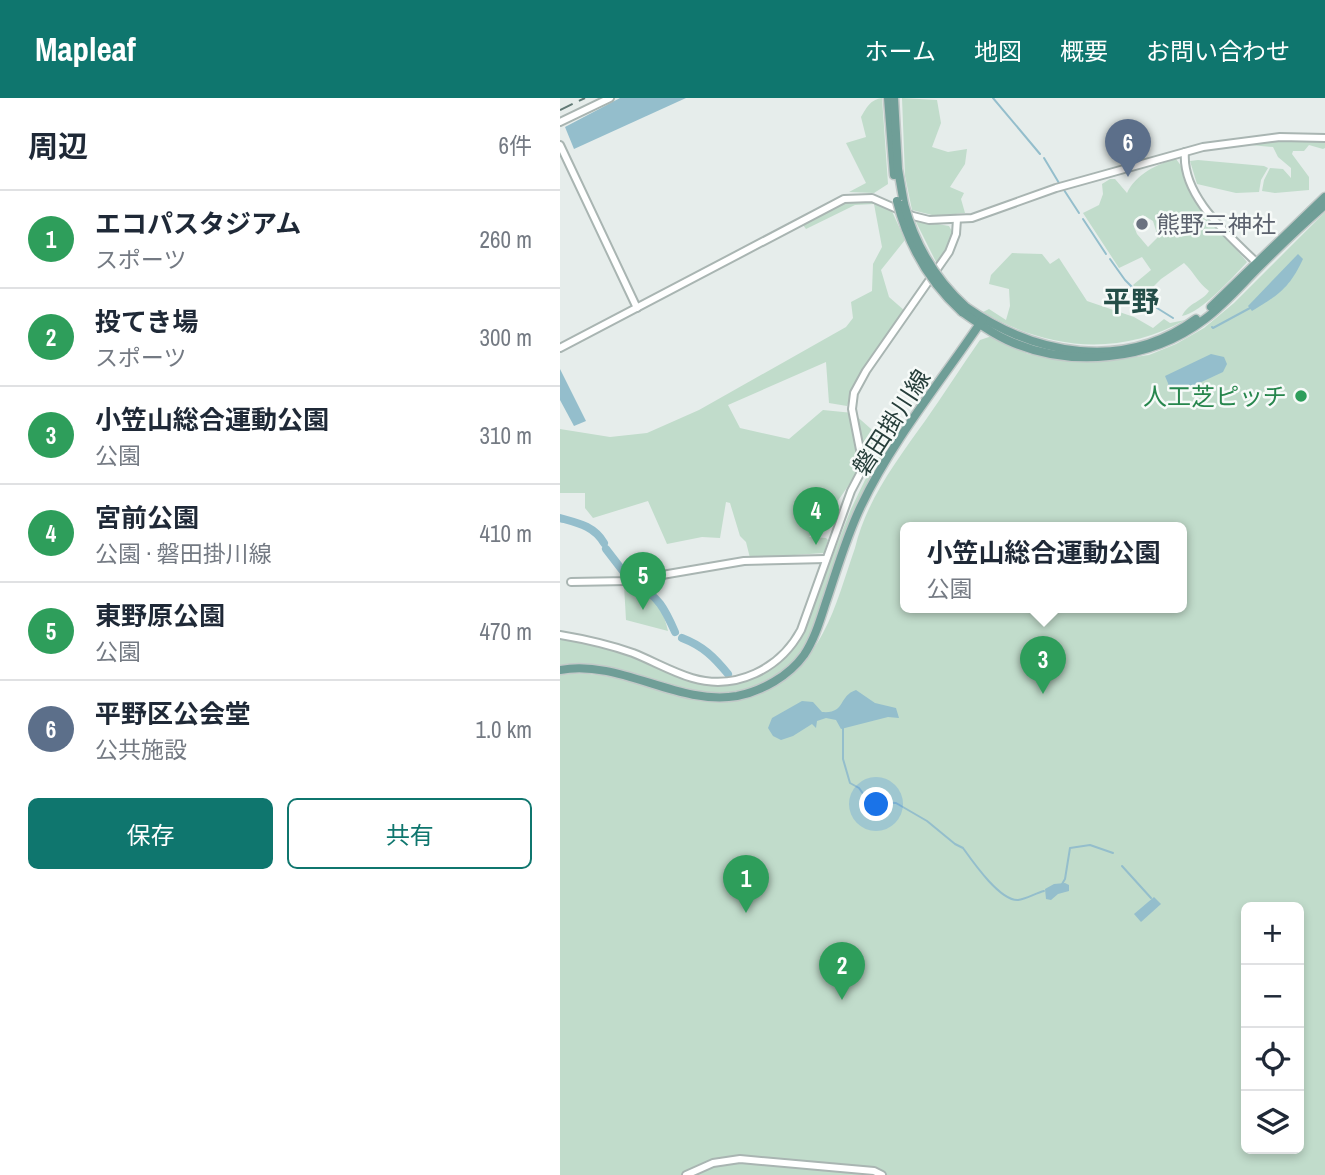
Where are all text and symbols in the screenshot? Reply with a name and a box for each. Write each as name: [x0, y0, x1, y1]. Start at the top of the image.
text: Mapleaf: [35, 27, 136, 71]
text: ホーム: [865, 35, 936, 67]
text: 地図: [974, 35, 1022, 67]
text: 概要: [1060, 35, 1108, 67]
text: お問い合わせ: [1146, 35, 1290, 67]
pin: 6: [1105, 119, 1151, 177]
text: 周辺: [28, 126, 88, 166]
text: 6件: [499, 130, 532, 161]
text: エコパスタジアム: [95, 206, 301, 241]
place label: 熊野三神社: [1156, 208, 1276, 240]
marker: 熊野三神社: [1134, 216, 1150, 232]
text: 1: [46, 224, 56, 255]
text: 260 m: [480, 224, 532, 255]
text: スポーツ: [95, 244, 187, 275]
district label: 平野: [1103, 282, 1159, 320]
text: 投てき場: [95, 304, 198, 339]
text: 2: [46, 322, 56, 353]
text: 300 m: [480, 322, 532, 353]
text: スポーツ: [95, 342, 187, 373]
street label: 磐田掛川線: [845, 363, 937, 481]
place label: 人工芝ピッチ: [1143, 380, 1287, 412]
marker: 人工芝ピッチ: [1293, 388, 1309, 404]
text: 小笠山総合運動公園: [95, 402, 329, 437]
text: 3: [46, 420, 56, 451]
text: 310 m: [480, 420, 532, 451]
text: 公園: [95, 440, 141, 471]
pin: 4: [793, 487, 839, 545]
text: 宮前公園: [95, 500, 199, 535]
text: 4: [46, 518, 56, 549]
text: 410 m: [480, 518, 532, 549]
popup: [900, 522, 1187, 613]
text: 小笠山総合運動公園: [926, 535, 1161, 570]
text: 公園 · 磐田掛川線: [95, 538, 272, 569]
pin: 5: [620, 552, 666, 610]
text: 公園: [926, 573, 972, 604]
text: 東野原公園: [95, 598, 225, 633]
text: 5: [46, 616, 56, 647]
text: 470 m: [480, 616, 532, 647]
text: 公園: [95, 636, 141, 667]
pin: 3: [1020, 636, 1066, 694]
text: 平野区公会堂: [95, 696, 251, 731]
text: 6: [46, 714, 56, 745]
text: 1.0 km: [475, 714, 532, 745]
text: 公共施設: [95, 734, 187, 765]
your location: [859, 787, 893, 821]
button: 保存: [28, 798, 273, 869]
button: 共有: [287, 798, 532, 869]
pin: 1: [723, 855, 769, 913]
map controls: [1241, 902, 1304, 1154]
button: +: [1241, 902, 1304, 965]
pin: 2: [819, 942, 865, 1000]
button: −: [1241, 965, 1304, 1028]
button: locate: [1241, 1028, 1304, 1091]
button: layers: [1241, 1091, 1304, 1154]

